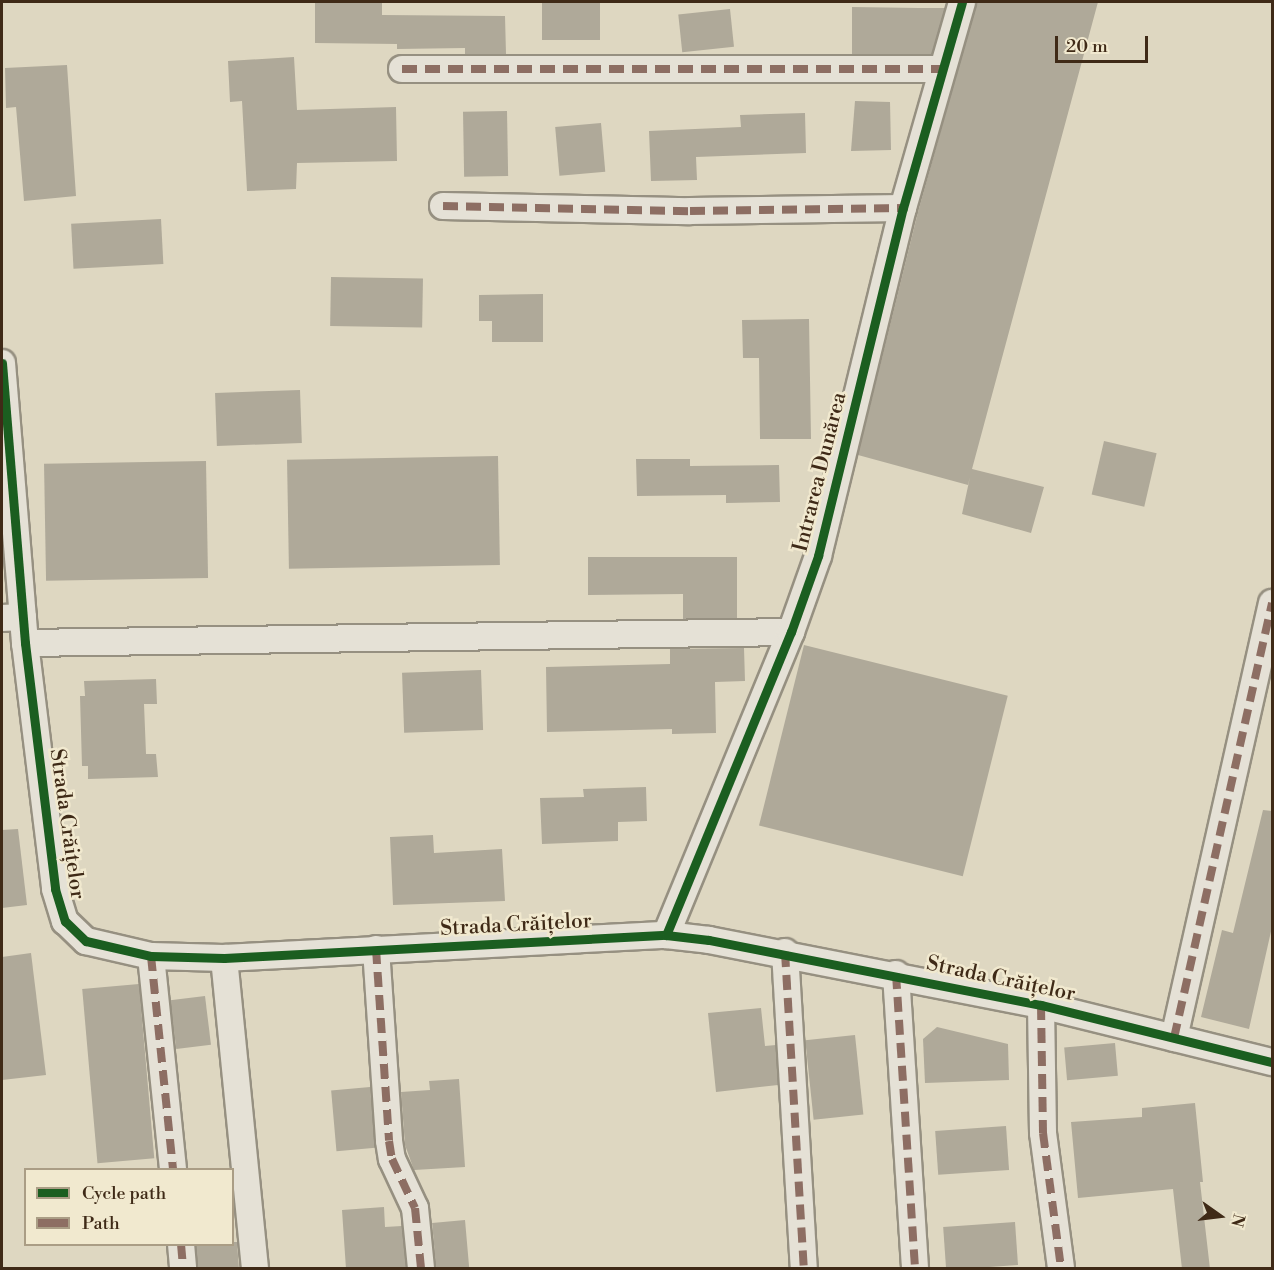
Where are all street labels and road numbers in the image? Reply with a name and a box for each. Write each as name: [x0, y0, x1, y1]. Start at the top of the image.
street label: Intrarea Dunărea: [788, 390, 852, 554]
street label: Strada Crăițelor: [44, 747, 90, 901]
street label: Strada Crăițelor: [440, 908, 592, 942]
street label: Strada Crăițelor: [924, 951, 1078, 1007]

